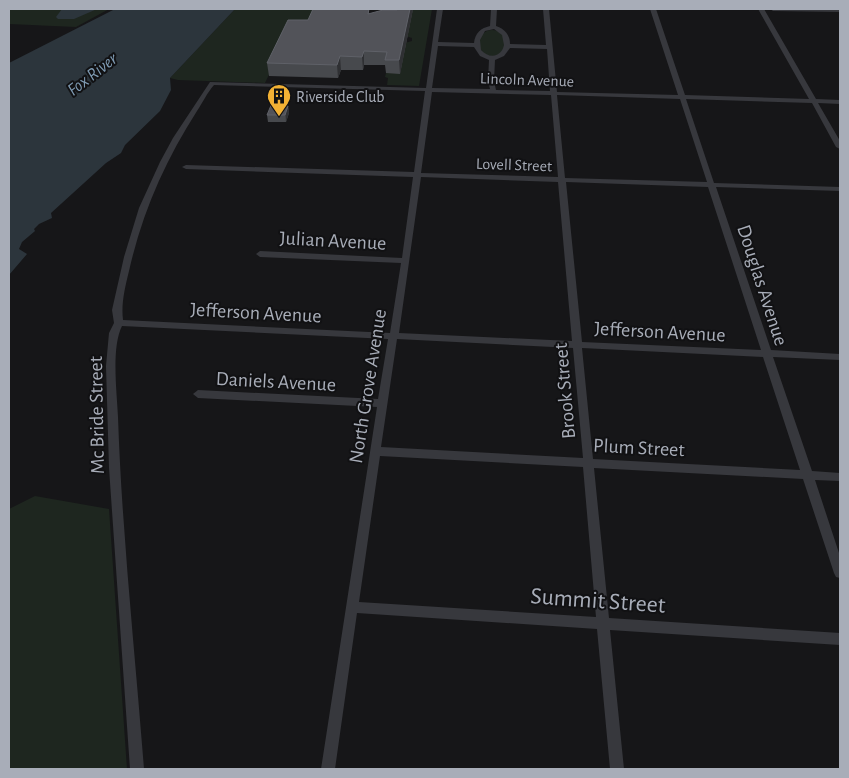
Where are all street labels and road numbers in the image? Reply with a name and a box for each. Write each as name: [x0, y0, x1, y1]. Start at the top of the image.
street label: Lincoln Avenue: [480, 70, 574, 90]
street label: Lovell Street: [476, 156, 552, 174]
street label: Douglas Avenue: [733, 222, 791, 348]
street label: Julian Avenue: [279, 228, 387, 254]
street label: Jefferson Avenue: [190, 300, 322, 326]
street label: North Grove Avenue: [346, 308, 390, 465]
street label: Jefferson Avenue: [594, 319, 726, 345]
street label: Brook Street: [551, 342, 579, 440]
street label: Mc Bride Street: [86, 355, 108, 474]
street label: Daniels Avenue: [215, 369, 337, 395]
street label: Plum Street: [593, 436, 686, 460]
street label: Summit Street: [530, 584, 667, 618]

